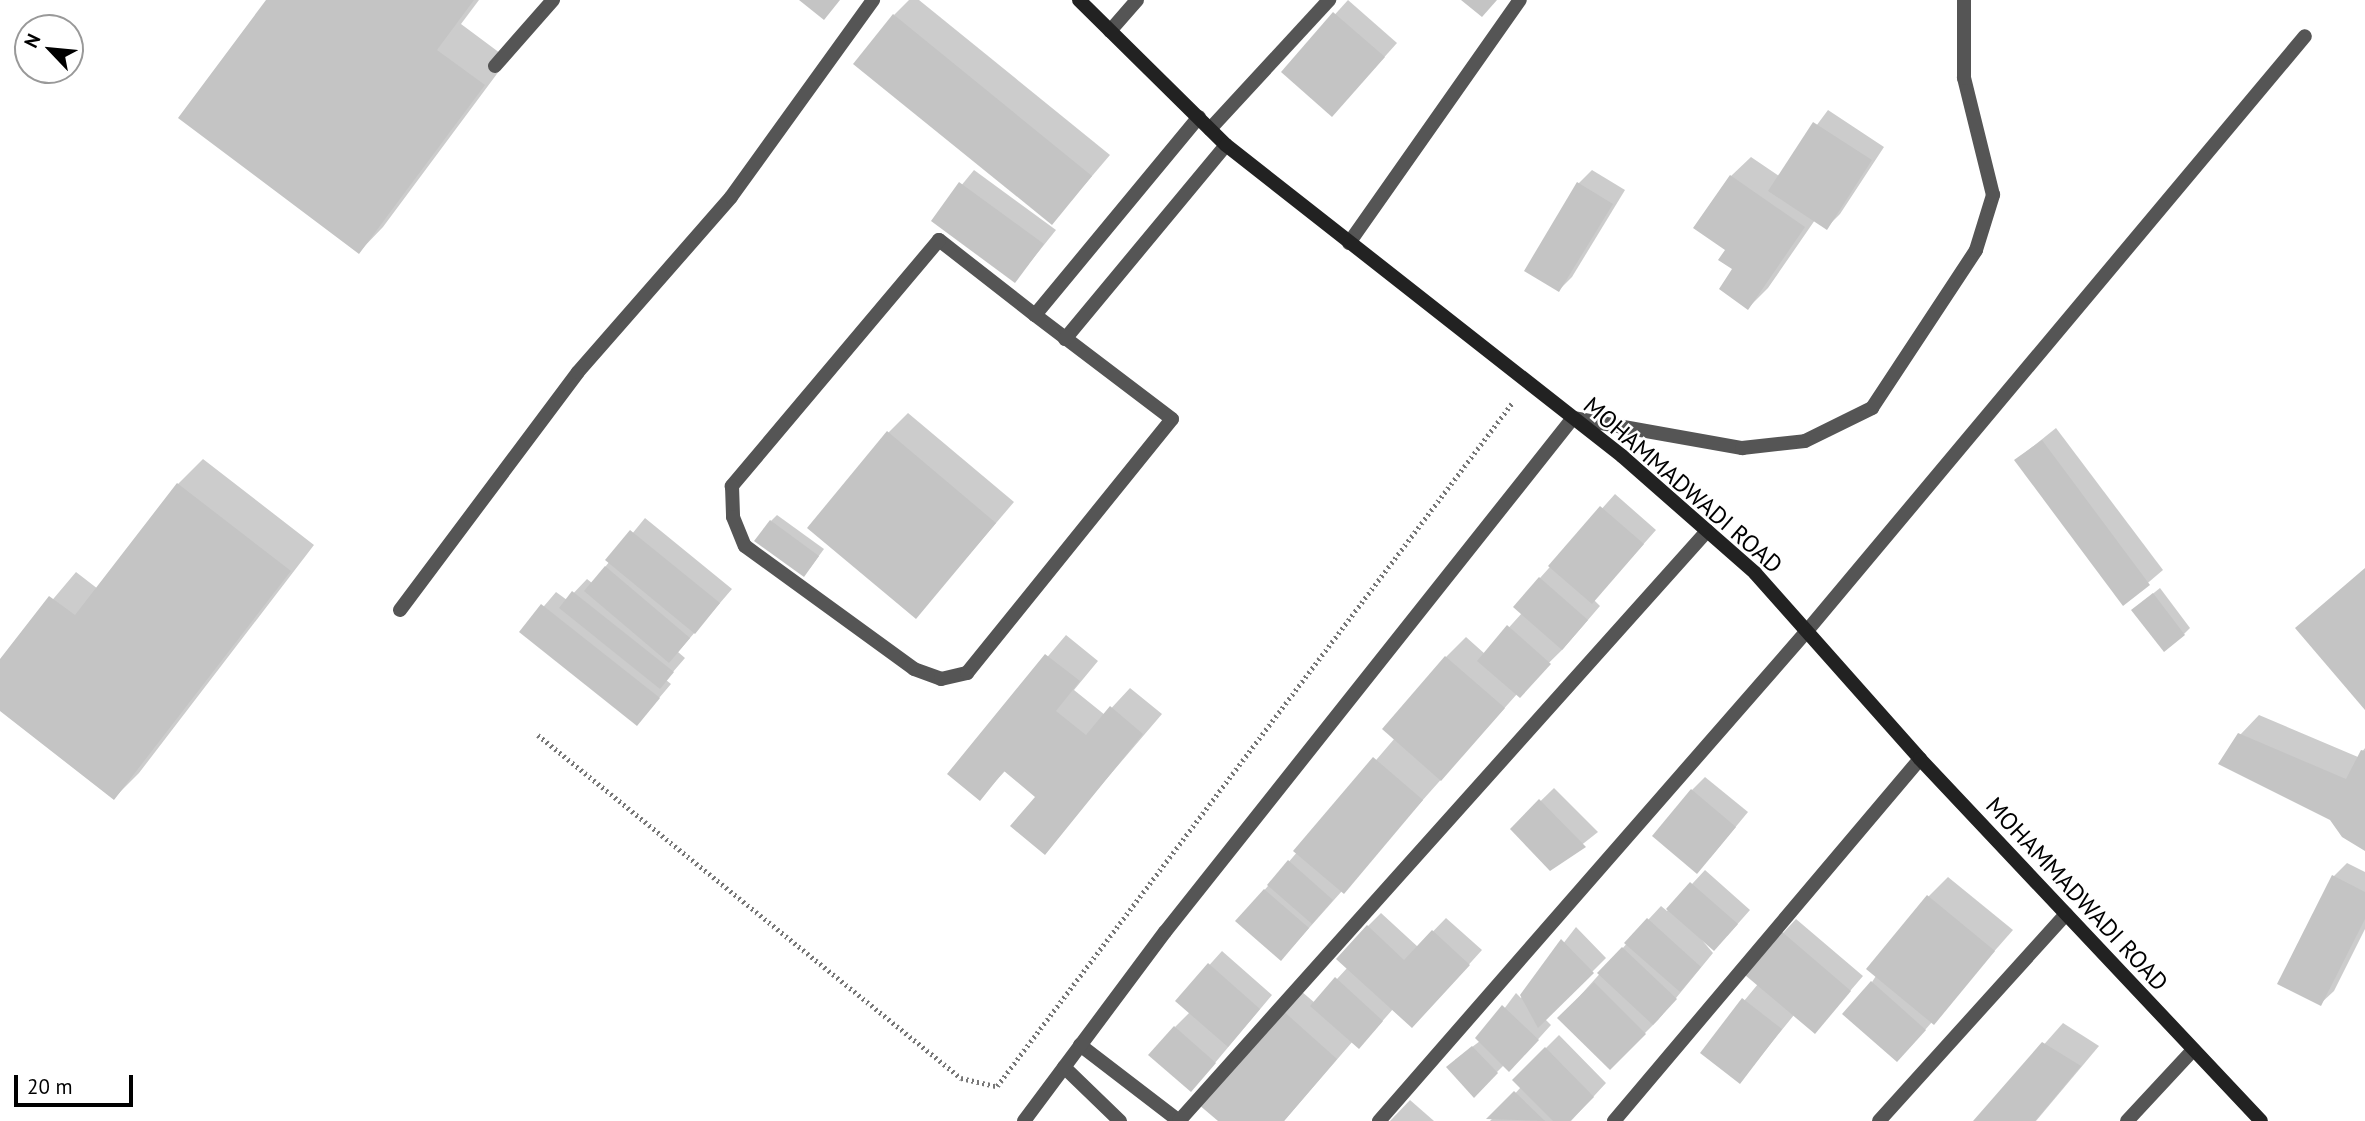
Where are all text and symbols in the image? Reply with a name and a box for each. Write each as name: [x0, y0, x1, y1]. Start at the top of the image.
north arrow: [14, 14, 84, 84]
text: N: [18, 30, 45, 52]
street label: MOHAMMADWADI ROAD: [1578, 391, 1788, 579]
street label: MOHAMMADWADI ROAD: [1980, 791, 2174, 997]
scale bar: [18, 1062, 136, 1106]
text: 20 m: [27, 1073, 73, 1100]

